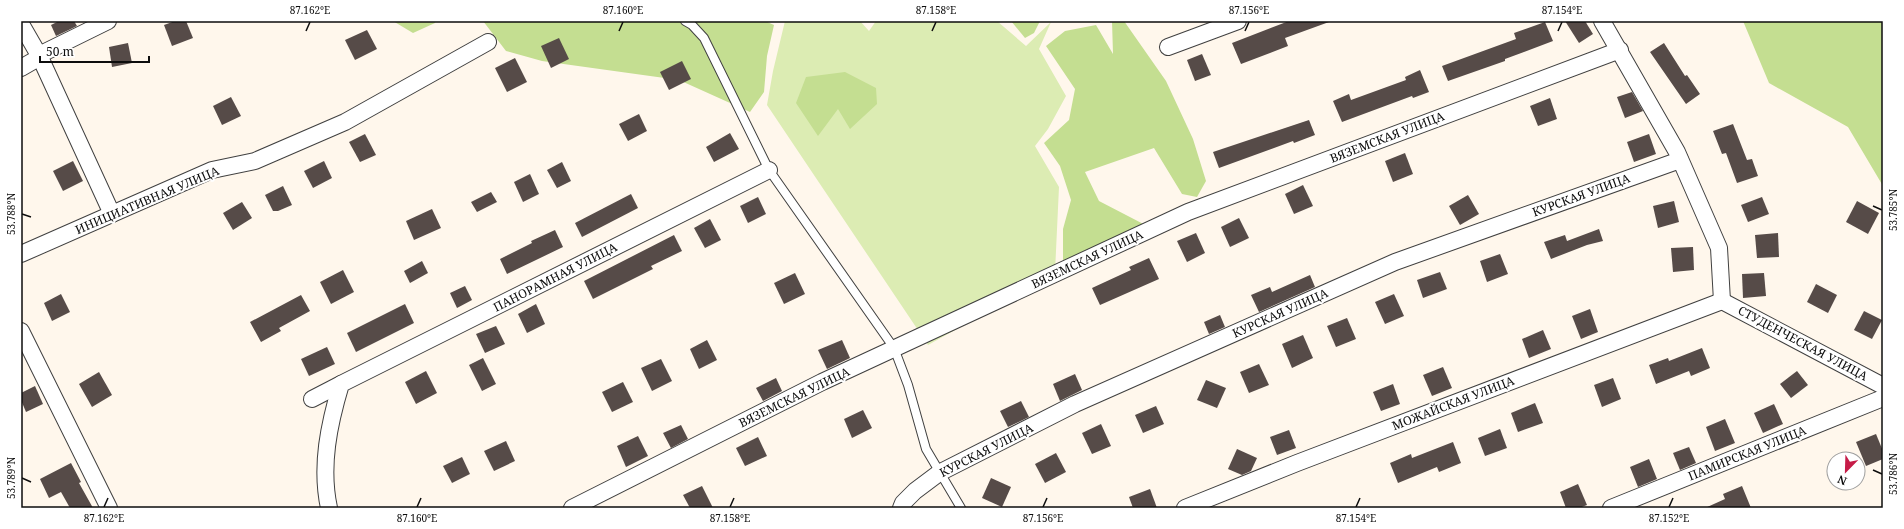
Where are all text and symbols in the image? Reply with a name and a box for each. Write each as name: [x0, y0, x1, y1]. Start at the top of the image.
text: 87.162°E: [290, 3, 330, 17]
text: 87.160°E: [603, 3, 643, 17]
text: 87.158°E: [916, 3, 956, 17]
text: 87.156°E: [1229, 3, 1269, 17]
text: 87.154°E: [1542, 3, 1582, 17]
scale bar: [40, 38, 149, 64]
text: 50 m: [46, 43, 74, 60]
street label: ВЯЗЕМСКАЯ УЛИЦА: [1327, 107, 1447, 167]
street label: ИНИЦИАТИВНАЯ УЛИЦА: [72, 162, 222, 238]
street label: КУРСКАЯ УЛИЦА: [1530, 169, 1633, 221]
text: 53.785°N: [1886, 189, 1900, 231]
text: 53.788°N: [4, 193, 18, 235]
street label: ВЯЗЕМСКАЯ УЛИЦА: [1028, 225, 1146, 292]
street label: ПАНОРАМНАЯ УЛИЦА: [490, 238, 620, 316]
street label: КУРСКАЯ УЛИЦА: [1229, 284, 1331, 342]
street label: СТУДЕНЧЕСКАЯ УЛИЦА: [1735, 302, 1871, 385]
street label: ВЯЗЕМСКАЯ УЛИЦА: [736, 363, 853, 431]
street label: МОЖАЙСКАЯ УЛИЦА: [1389, 372, 1517, 434]
street label: КУРСКАЯ УЛИЦА: [936, 419, 1036, 481]
street label: ПАМИРСКАЯ УЛИЦА: [1685, 421, 1809, 484]
north arrow: [1826, 451, 1866, 491]
text: 53.786°N: [1886, 453, 1900, 495]
text: 53.789°N: [4, 457, 18, 499]
text: N: [1835, 472, 1849, 489]
text: 87.162°E: [84, 511, 124, 525]
text: 87.160°E: [397, 511, 437, 525]
text: 87.158°E: [710, 511, 750, 525]
text: 87.156°E: [1023, 511, 1063, 525]
text: 87.154°E: [1336, 511, 1376, 525]
text: 87.152°E: [1649, 511, 1689, 525]

